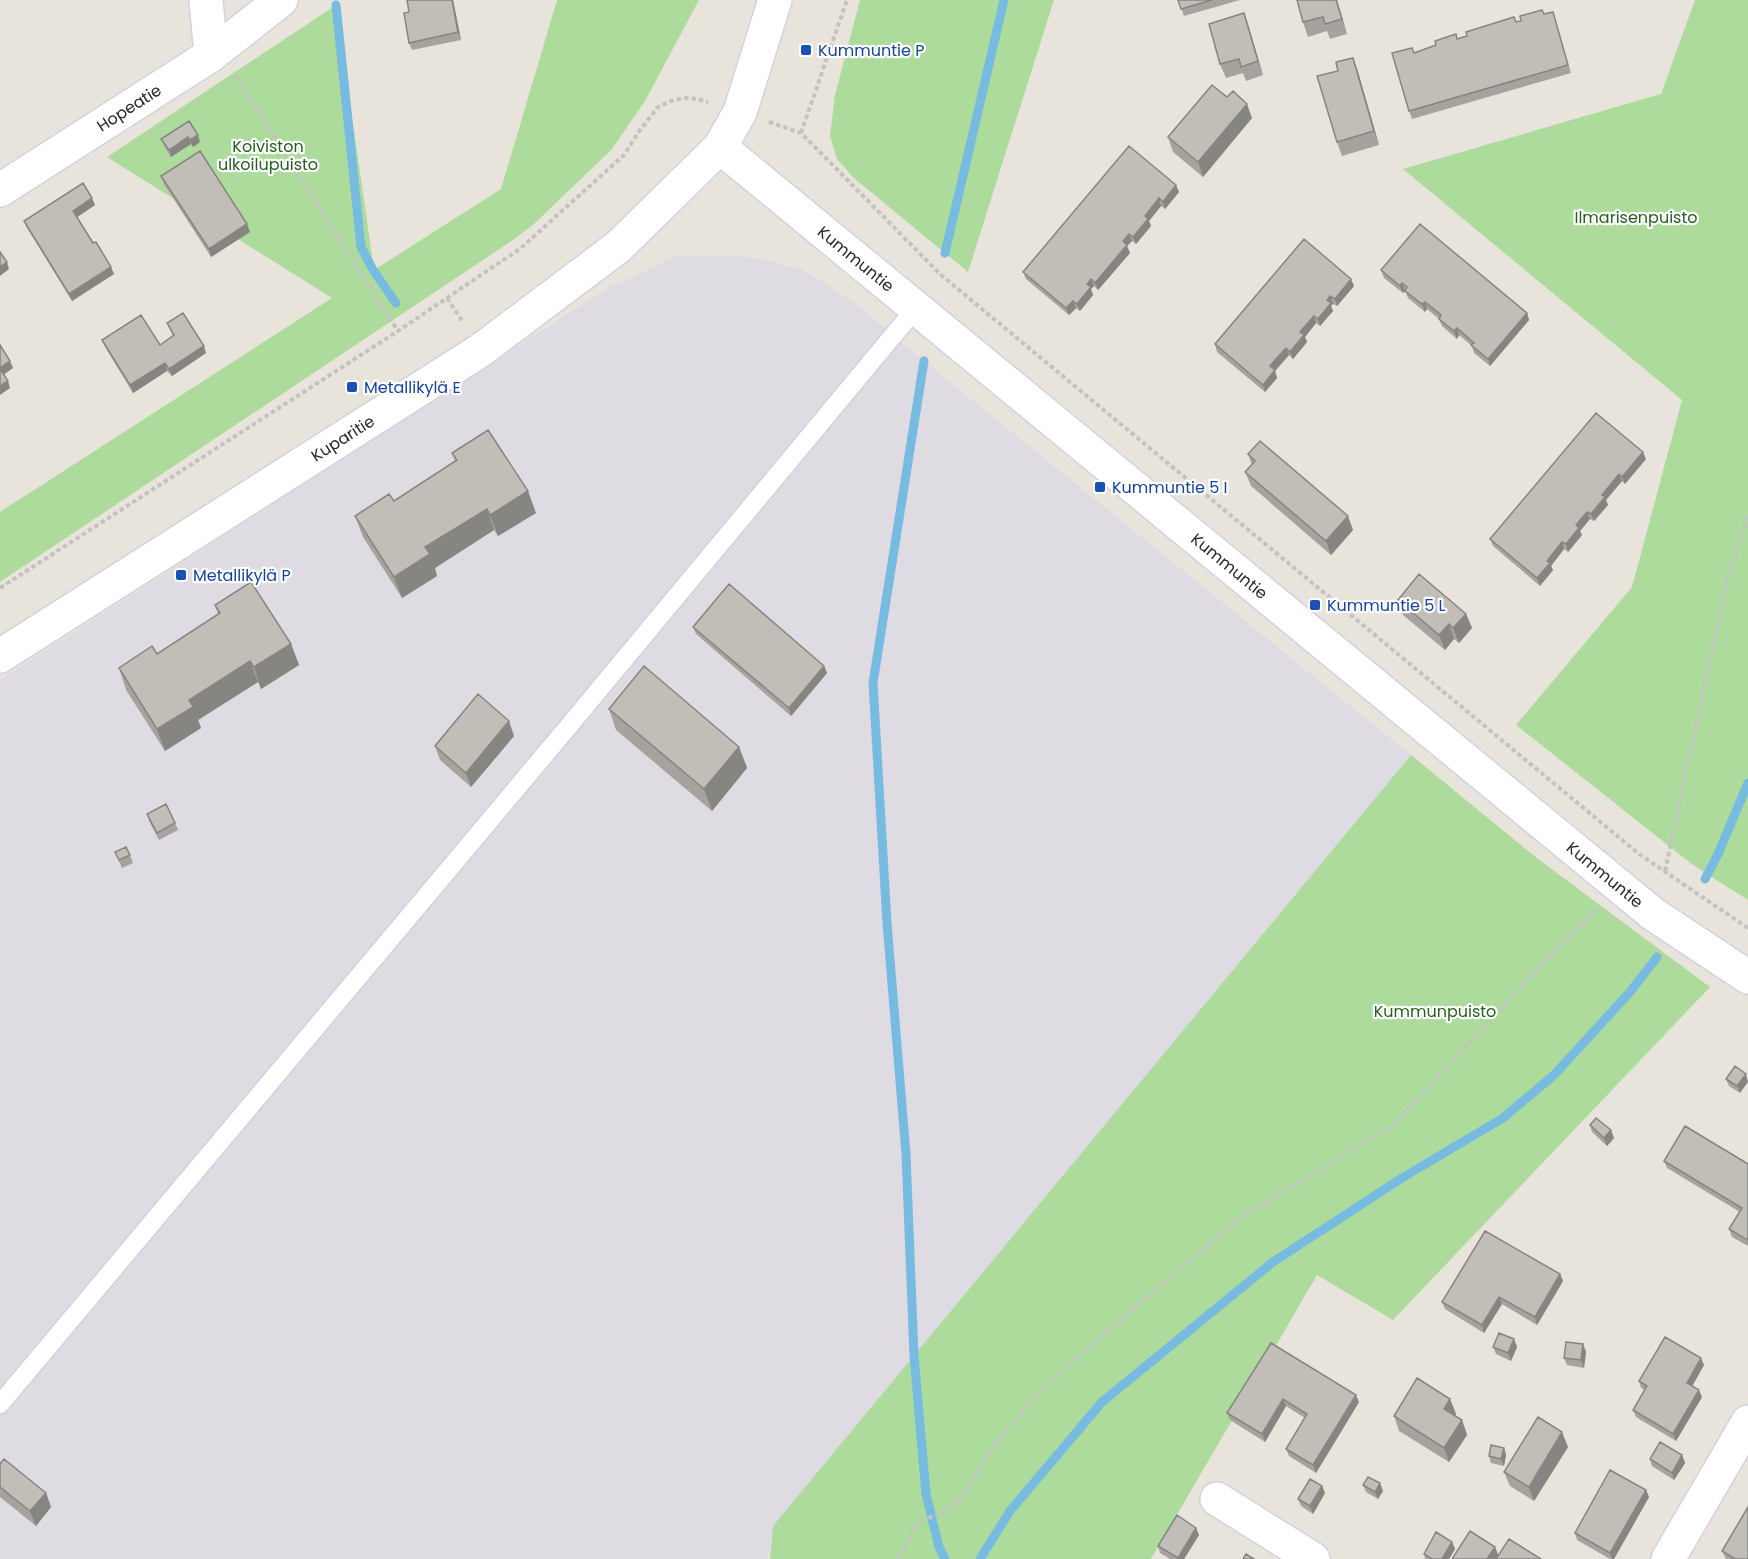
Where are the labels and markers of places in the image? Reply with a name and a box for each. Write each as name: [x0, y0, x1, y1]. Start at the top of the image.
place label: Kummuntie P: [818, 39, 924, 62]
marker: Kummuntie P: [799, 43, 813, 57]
place label: Metallikylä E: [364, 376, 461, 399]
marker: Metallikylä E: [345, 380, 359, 394]
place label: Kummuntie 5 I: [1112, 476, 1227, 499]
marker: Kummuntie 5 I: [1093, 480, 1107, 494]
place label: Metallikylä P: [193, 564, 291, 587]
marker: Metallikylä P: [174, 568, 188, 582]
place label: Kummuntie 5 L: [1327, 594, 1446, 617]
marker: Kummuntie 5 L: [1308, 598, 1322, 612]

